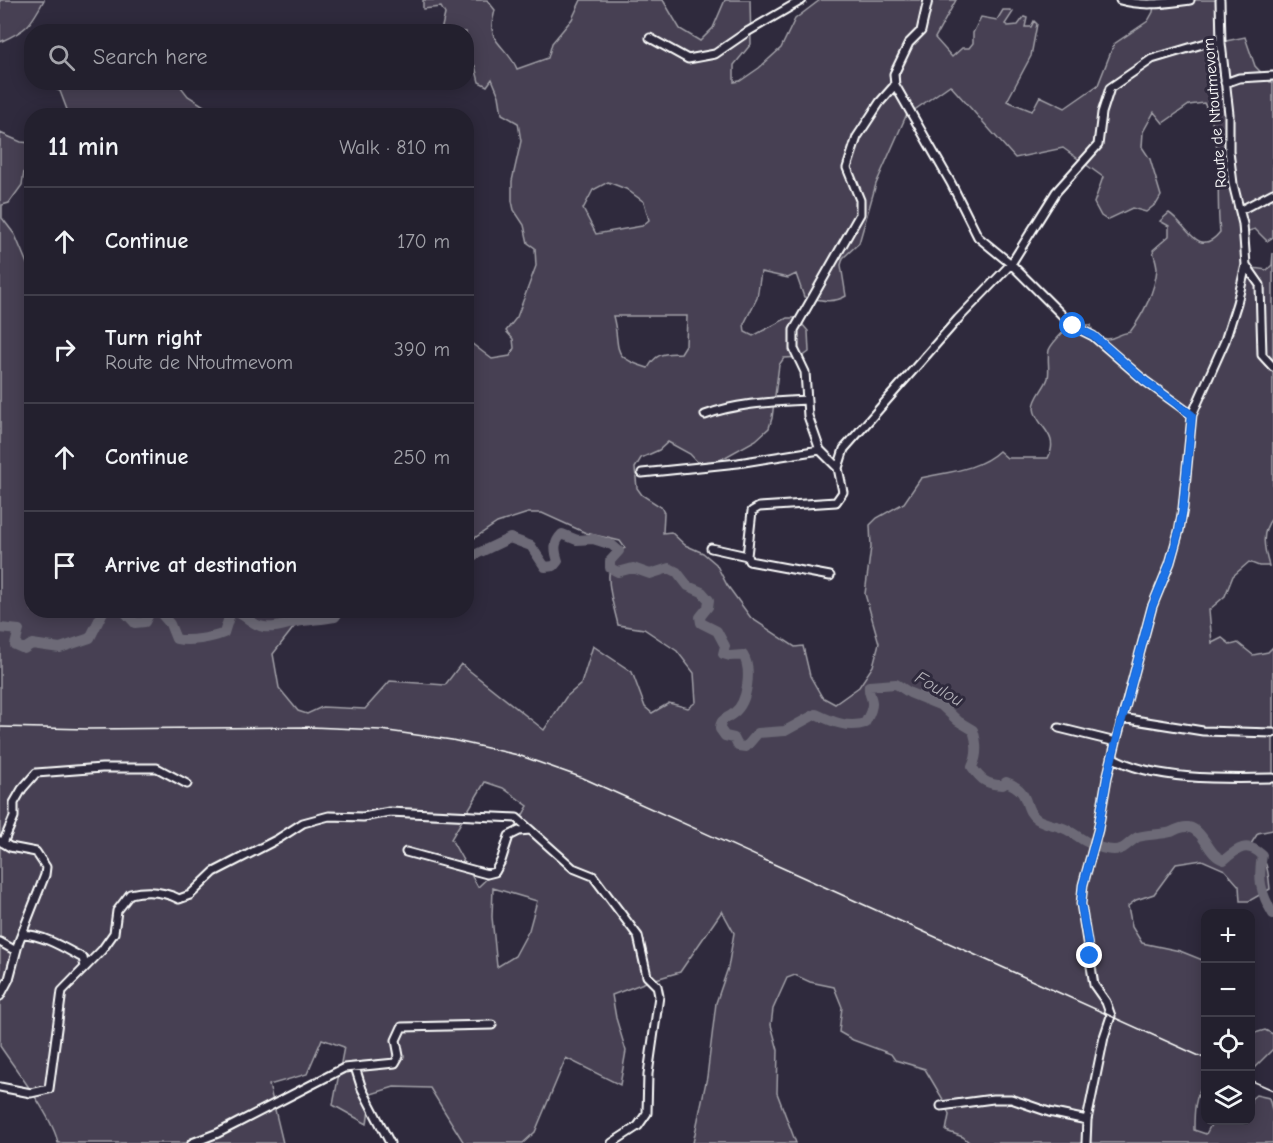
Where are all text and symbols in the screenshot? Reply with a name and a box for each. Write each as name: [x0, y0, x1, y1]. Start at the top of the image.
search box: [24, 24, 474, 90]
street label: Route de Ntoutmevom: [1199, 37, 1231, 189]
icon: search: [45, 41, 78, 74]
text: Search here: [93, 44, 208, 70]
text: 11 min: [48, 132, 119, 162]
text: Walk · 810 m: [339, 136, 450, 159]
icon: ahead: [48, 225, 81, 258]
text: Continue: [105, 228, 188, 254]
text: 170 m: [397, 230, 450, 253]
route start: [1059, 312, 1085, 338]
text: Turn right: [105, 325, 202, 351]
icon: right: [48, 333, 81, 366]
text: 390 m: [394, 338, 450, 361]
text: Route de Ntoutmevom: [105, 351, 293, 374]
icon: ahead: [48, 441, 81, 474]
text: Continue: [105, 444, 188, 470]
text: 250 m: [393, 446, 450, 469]
icon: arrive: [48, 549, 81, 582]
text: Arrive at destination: [105, 552, 297, 578]
water label: Foulou: [911, 667, 967, 711]
map controls: [1201, 909, 1255, 1125]
button: +: [1201, 909, 1255, 963]
route end: [1076, 942, 1102, 968]
button: −: [1201, 963, 1255, 1017]
button: locate: [1201, 1017, 1255, 1071]
button: layers: [1201, 1071, 1255, 1125]

